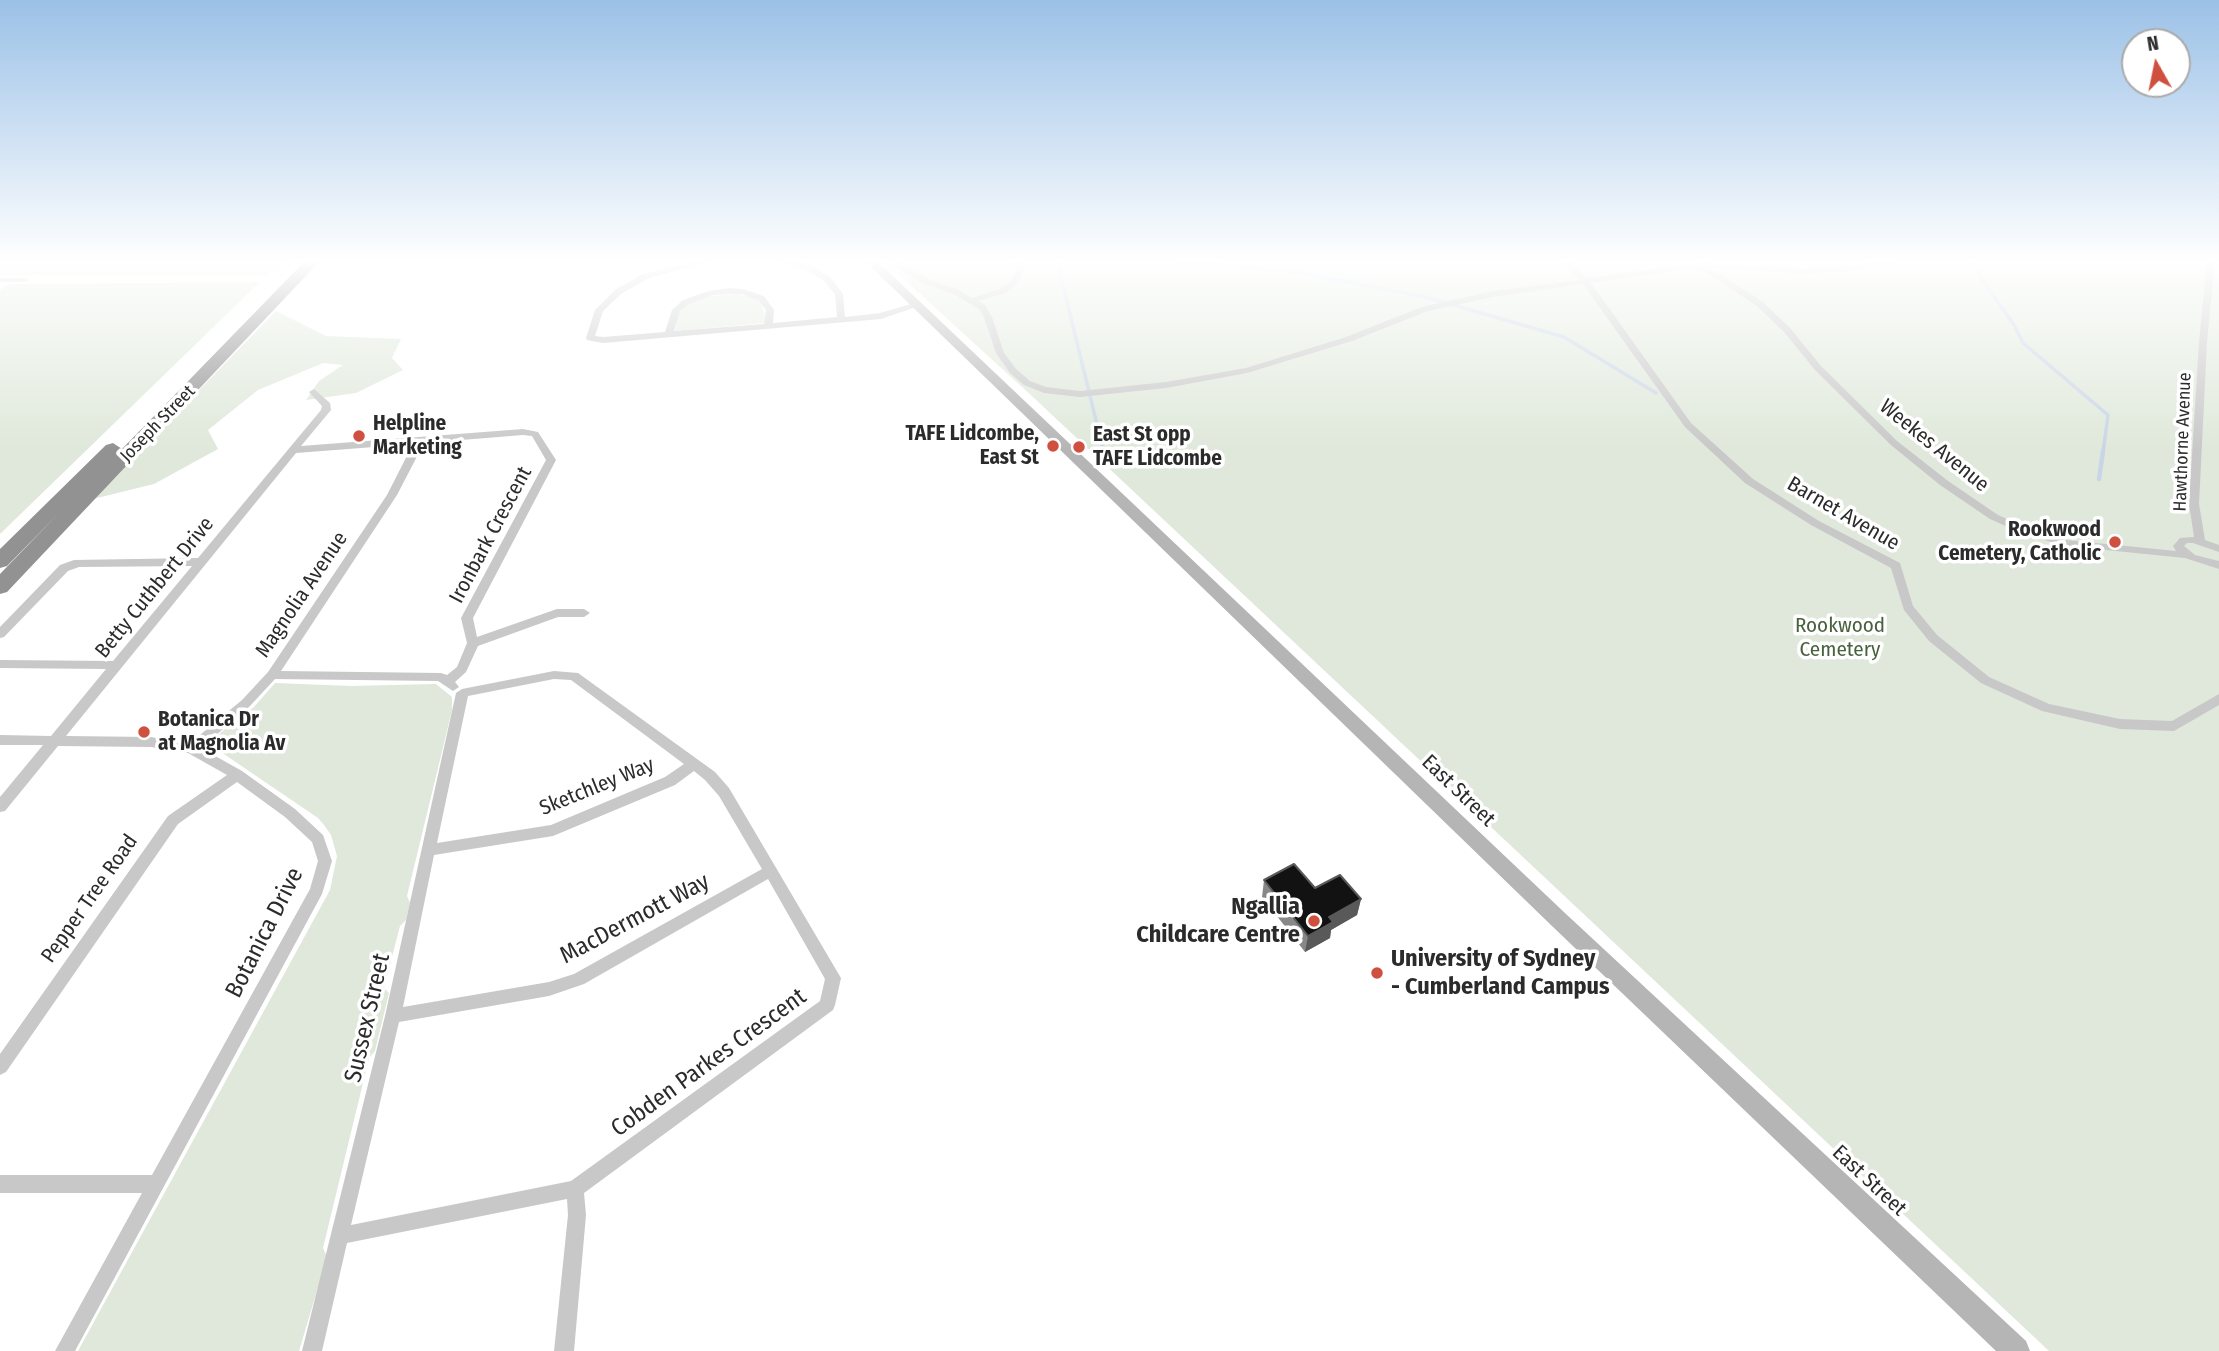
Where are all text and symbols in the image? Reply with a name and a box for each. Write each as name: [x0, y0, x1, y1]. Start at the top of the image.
north arrow: [2121, 28, 2191, 98]
text: N: [2146, 31, 2160, 56]
street label: Hawthorne Avenue: [2170, 372, 2196, 512]
street label: Joseph Street: [116, 381, 200, 467]
street label: Weekes Avenue: [1874, 394, 1994, 498]
place label: Helpline Marketing: [373, 411, 462, 461]
place label: TAFE Lidcombe, East St: [906, 421, 1039, 471]
place label: East St opp TAFE Lidcombe: [1093, 422, 1222, 472]
marker: Helpline Marketing: [351, 428, 367, 444]
marker: TAFE Lidcombe, East St: [1045, 438, 1061, 454]
marker: East St opp TAFE Lidcombe: [1071, 439, 1087, 455]
street label: Ironbark Crescent: [444, 462, 538, 608]
street label: Barnet Avenue: [1782, 472, 1904, 556]
street label: Betty Cuthbert Drive: [90, 512, 220, 664]
place label: Rookwood Cemetery, Catholic: [1938, 517, 2101, 567]
street label: Magnolia Avenue: [251, 527, 353, 663]
marker: Rookwood Cemetery, Catholic: [2107, 534, 2123, 550]
park label: Rookwood Cemetery: [1795, 613, 1885, 663]
place label: Botanica Dr at Magnolia Av: [158, 707, 285, 757]
marker: Botanica Dr at Magnolia Av: [136, 724, 152, 740]
street label: East Street: [1416, 750, 1500, 832]
street label: Sketchley Way: [536, 753, 658, 821]
street label: Pepper Tree Road: [36, 830, 144, 968]
street label: Botanica Drive: [220, 863, 310, 1003]
street label: MacDermott Way: [555, 868, 715, 970]
place label: Ngallia Childcare Centre: [1136, 893, 1300, 949]
marker: Ngallia Childcare Centre: [1306, 913, 1322, 929]
place label: University of Sydney - Cumberland Campus: [1391, 945, 1610, 1001]
street label: Sussex Street: [339, 951, 397, 1085]
marker: University of Sydney - Cumberland Campus: [1369, 965, 1385, 981]
street label: Cobden Parkes Crescent: [606, 983, 812, 1143]
street label: East Street: [1827, 1140, 1911, 1222]

